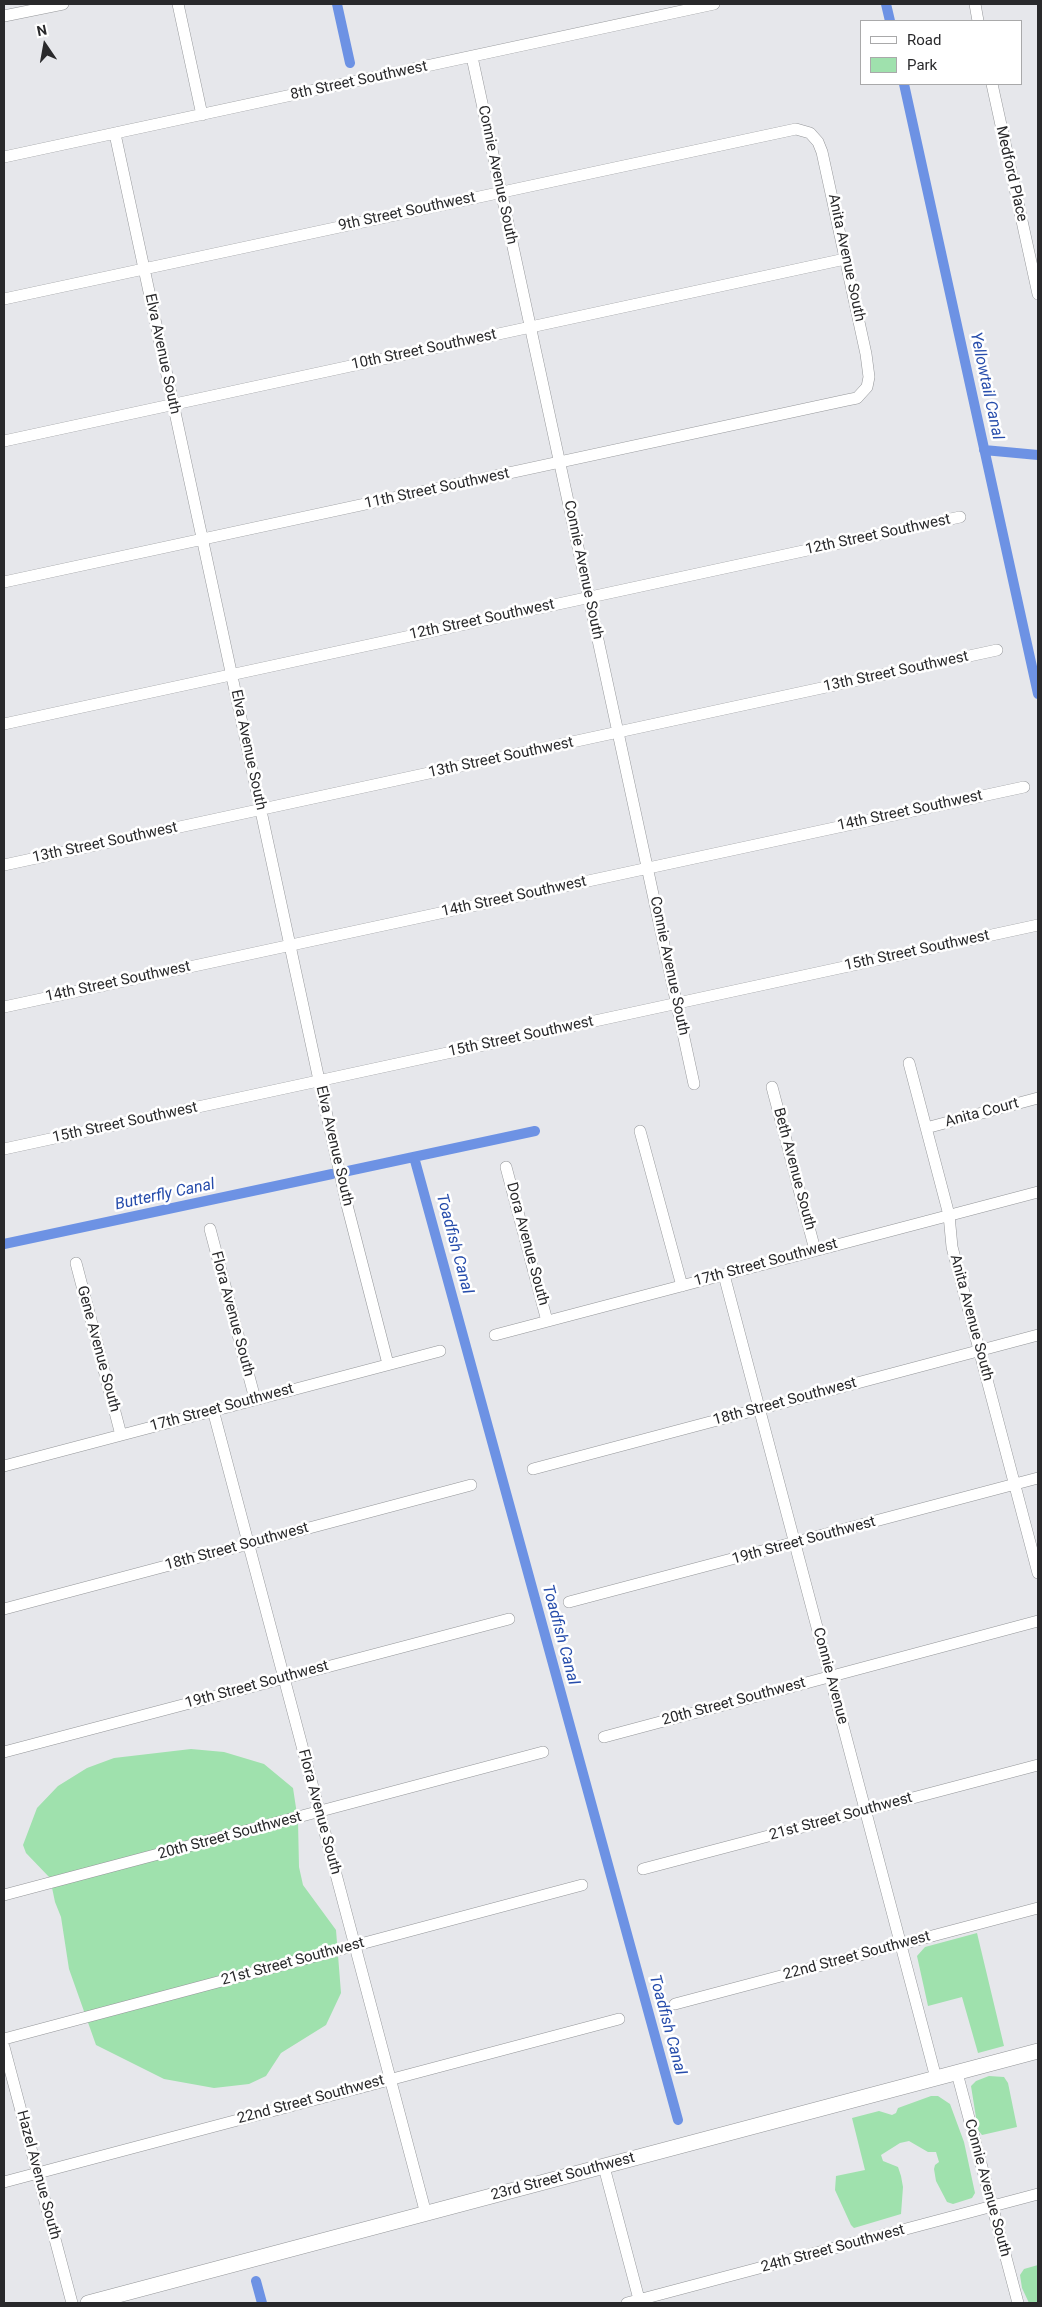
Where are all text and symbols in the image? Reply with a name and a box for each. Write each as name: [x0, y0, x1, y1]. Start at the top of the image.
north arrow: [20, 20, 70, 70]
legend: [860, 20, 1022, 85]
text: N: [35, 21, 48, 39]
text: Road: [907, 31, 941, 49]
text: Park: [907, 56, 937, 74]
street label: 8th Street Southwest: [289, 58, 429, 104]
street label: Connie Avenue South: [473, 104, 521, 246]
street label: Medford Place: [991, 124, 1031, 224]
street label: 9th Street Southwest: [337, 189, 477, 235]
street label: Anita Avenue South: [824, 192, 868, 324]
street label: Elva Avenue South: [140, 292, 184, 416]
street label: 10th Street Southwest: [350, 326, 498, 374]
water label: Yellowtail Canal: [965, 330, 1007, 442]
street label: 11th Street Southwest: [363, 465, 511, 513]
street label: Connie Avenue South: [559, 499, 607, 641]
street label: 12th Street Southwest: [804, 511, 952, 559]
street label: 12th Street Southwest: [408, 596, 556, 644]
street label: 13th Street Southwest: [822, 648, 970, 696]
street label: Elva Avenue South: [226, 688, 270, 812]
street label: 13th Street Southwest: [427, 734, 575, 782]
street label: 14th Street Southwest: [836, 787, 984, 835]
street label: 13th Street Southwest: [31, 819, 179, 867]
street label: 14th Street Southwest: [440, 873, 588, 921]
street label: Connie Avenue South: [645, 895, 693, 1037]
street label: 15th Street Southwest: [843, 927, 991, 975]
street label: 14th Street Southwest: [44, 958, 192, 1006]
street label: 15th Street Southwest: [447, 1013, 595, 1061]
street label: Elva Avenue South: [311, 1084, 357, 1208]
street label: Anita Court: [943, 1095, 1021, 1131]
street label: 15th Street Southwest: [51, 1099, 199, 1147]
street label: Beth Avenue South: [769, 1106, 819, 1232]
water label: Butterfly Canal: [113, 1175, 217, 1215]
street label: Dora Avenue South: [502, 1180, 552, 1308]
water label: Toadfish Canal: [431, 1192, 477, 1296]
street label: 17th Street Southwest: [692, 1235, 840, 1291]
street label: Flora Avenue South: [207, 1249, 257, 1379]
street label: Anita Avenue South: [945, 1253, 997, 1383]
street label: Gene Avenue South: [73, 1284, 123, 1414]
street label: 18th Street Southwest: [711, 1374, 859, 1430]
street label: 17th Street Southwest: [148, 1380, 296, 1436]
street label: 19th Street Southwest: [730, 1513, 878, 1569]
street label: 18th Street Southwest: [163, 1519, 311, 1575]
water label: Toadfish Canal: [537, 1583, 583, 1687]
street label: Connie Avenue: [808, 1626, 852, 1726]
street label: 19th Street Southwest: [183, 1657, 331, 1713]
street label: 20th Street Southwest: [660, 1674, 808, 1730]
street label: Flora Avenue South: [294, 1747, 344, 1877]
street label: 21st Street Southwest: [768, 1789, 914, 1845]
street label: 20th Street Southwest: [156, 1808, 304, 1864]
street label: 22nd Street Southwest: [782, 1928, 932, 1984]
street label: 21st Street Southwest: [220, 1934, 366, 1990]
water label: Toadfish Canal: [644, 1973, 690, 2077]
street label: 22nd Street Southwest: [236, 2072, 386, 2128]
street label: Hazel Avenue South: [12, 2108, 64, 2242]
street label: Connie Avenue South: [960, 2117, 1014, 2259]
street label: 23rd Street Southwest: [489, 2149, 637, 2205]
street label: 24th Street Southwest: [759, 2221, 907, 2277]

